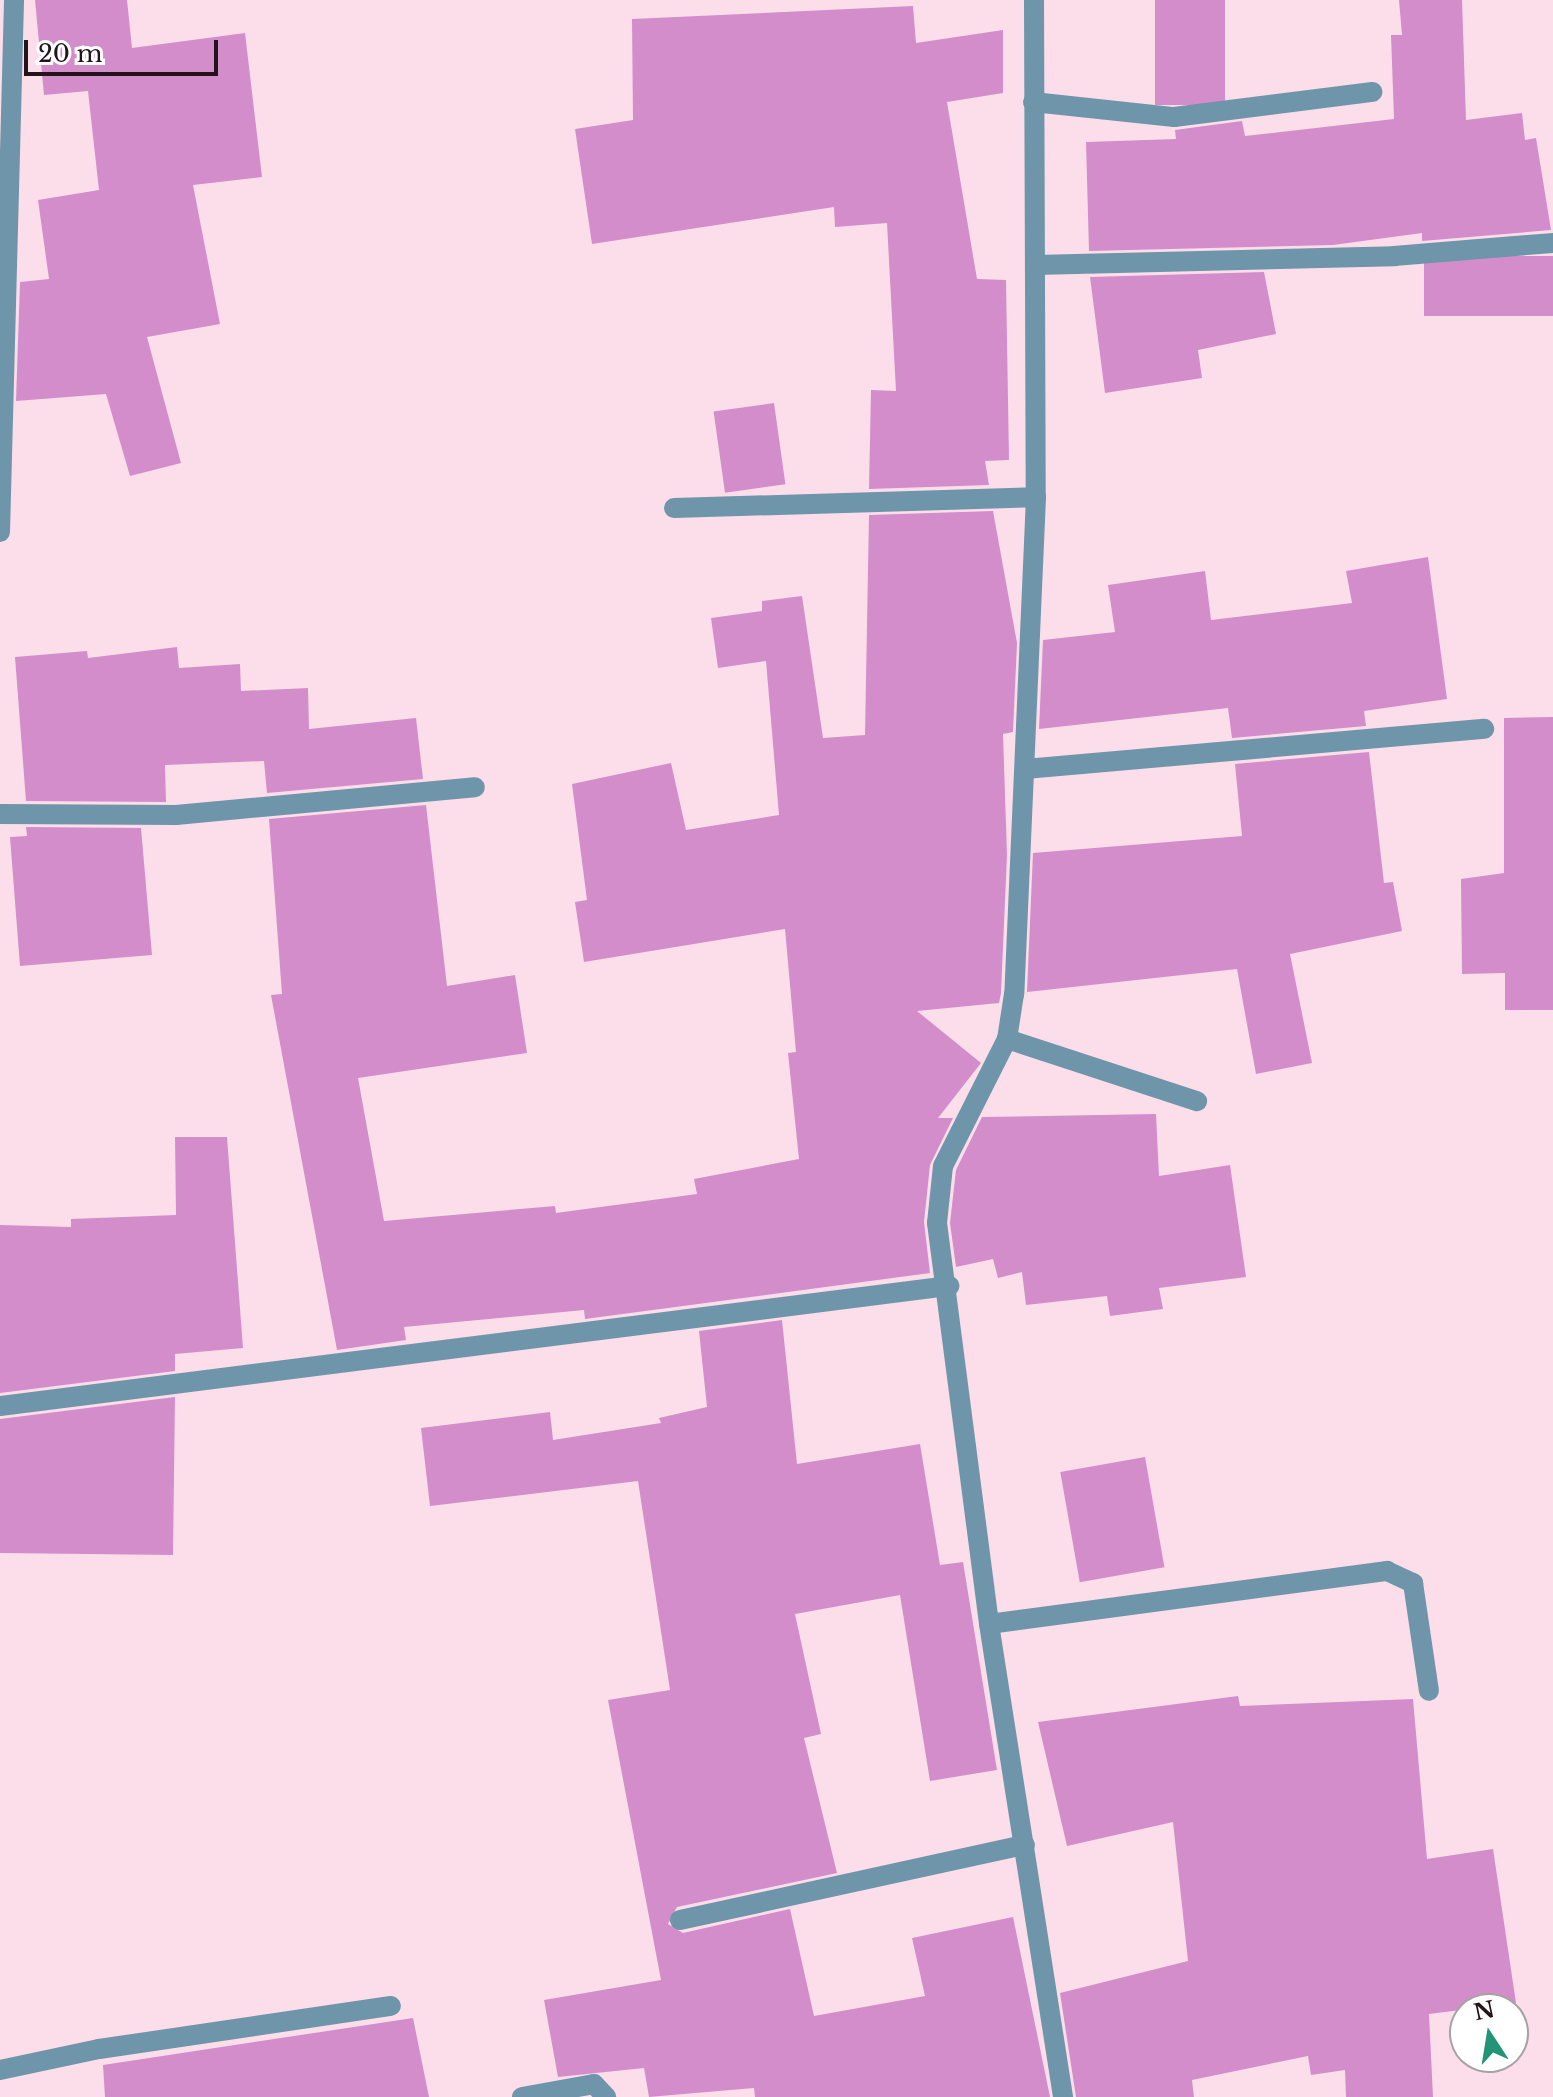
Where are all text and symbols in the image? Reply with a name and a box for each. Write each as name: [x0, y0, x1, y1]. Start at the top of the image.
scale bar: [28, 24, 222, 74]
text: 20 m: [38, 39, 103, 68]
north arrow: [1449, 1993, 1529, 2073]
text: N: [1471, 1996, 1497, 2026]

